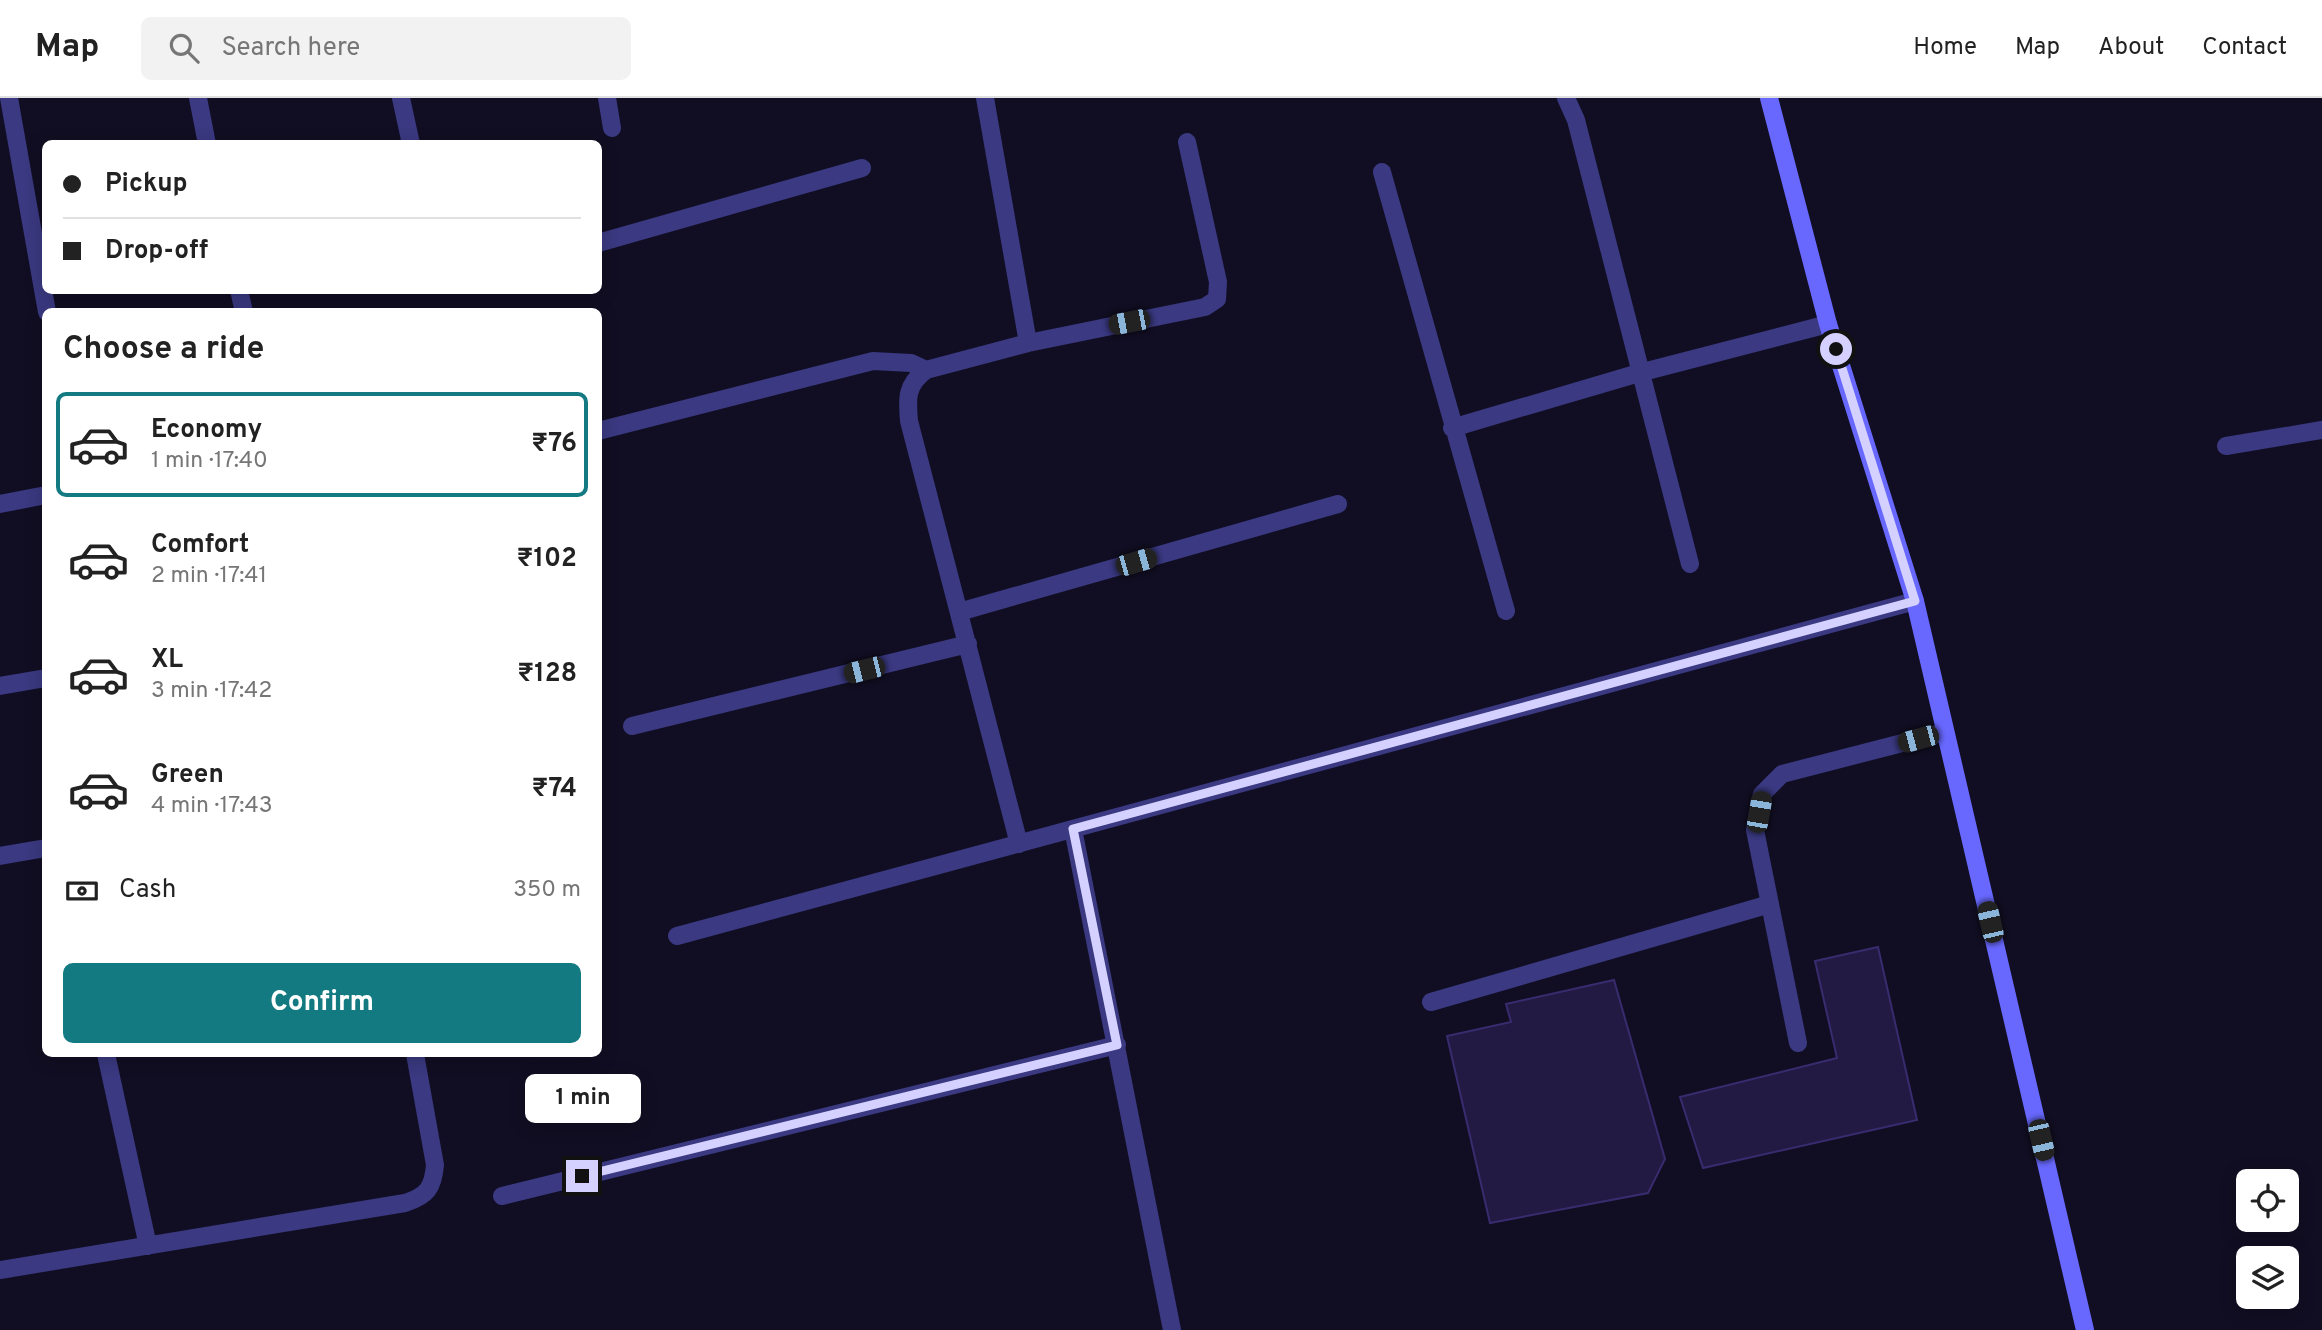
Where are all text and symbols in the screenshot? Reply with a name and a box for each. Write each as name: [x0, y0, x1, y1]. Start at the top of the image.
search box: [141, 17, 631, 80]
text: Map: [35, 27, 99, 69]
icon: search: [165, 29, 203, 67]
text: Search here: [221, 32, 360, 65]
text: Home: [1913, 33, 1977, 63]
text: Map: [2015, 33, 2060, 63]
text: About: [2098, 33, 2164, 63]
text: Contact: [2202, 33, 2287, 63]
text: Pickup: [105, 168, 188, 201]
text: Drop-off: [105, 235, 208, 268]
car: [1107, 308, 1152, 336]
text: Choose a ride: [63, 330, 264, 370]
route start: [1820, 333, 1852, 365]
icon: car: [67, 413, 130, 476]
text: Economy: [151, 414, 262, 447]
text: ₹76: [531, 428, 577, 461]
text: 1 min · 17:40: [151, 447, 268, 476]
icon: car: [67, 528, 130, 591]
text: Comfort: [151, 529, 249, 562]
text: ₹102: [517, 543, 577, 576]
car: [1113, 546, 1160, 578]
text: 2 min · 17:41: [151, 562, 267, 591]
icon: car: [67, 643, 130, 706]
text: XL: [151, 644, 183, 677]
car: [842, 655, 887, 685]
text: ₹128: [517, 658, 577, 691]
text: 3 min · 17:42: [151, 677, 272, 706]
car: [1895, 723, 1942, 755]
icon: car: [67, 758, 130, 821]
text: Green: [151, 759, 224, 792]
text: ₹74: [531, 773, 577, 806]
car: [1746, 789, 1773, 835]
text: 4 min · 17:43: [151, 792, 273, 821]
icon: cash: [63, 872, 101, 910]
text: Cash: [119, 874, 176, 907]
text: 350 m: [513, 876, 581, 905]
car: [1976, 899, 2005, 945]
button: Confirm: [63, 963, 581, 1043]
callout: 1 min: [524, 1074, 640, 1124]
text: 1 min: [555, 1084, 611, 1113]
car: [2027, 1117, 2056, 1163]
route end: [566, 1160, 598, 1192]
map controls: [2236, 1169, 2299, 1309]
button: locate: [2236, 1169, 2299, 1232]
button: layers: [2236, 1246, 2299, 1309]

